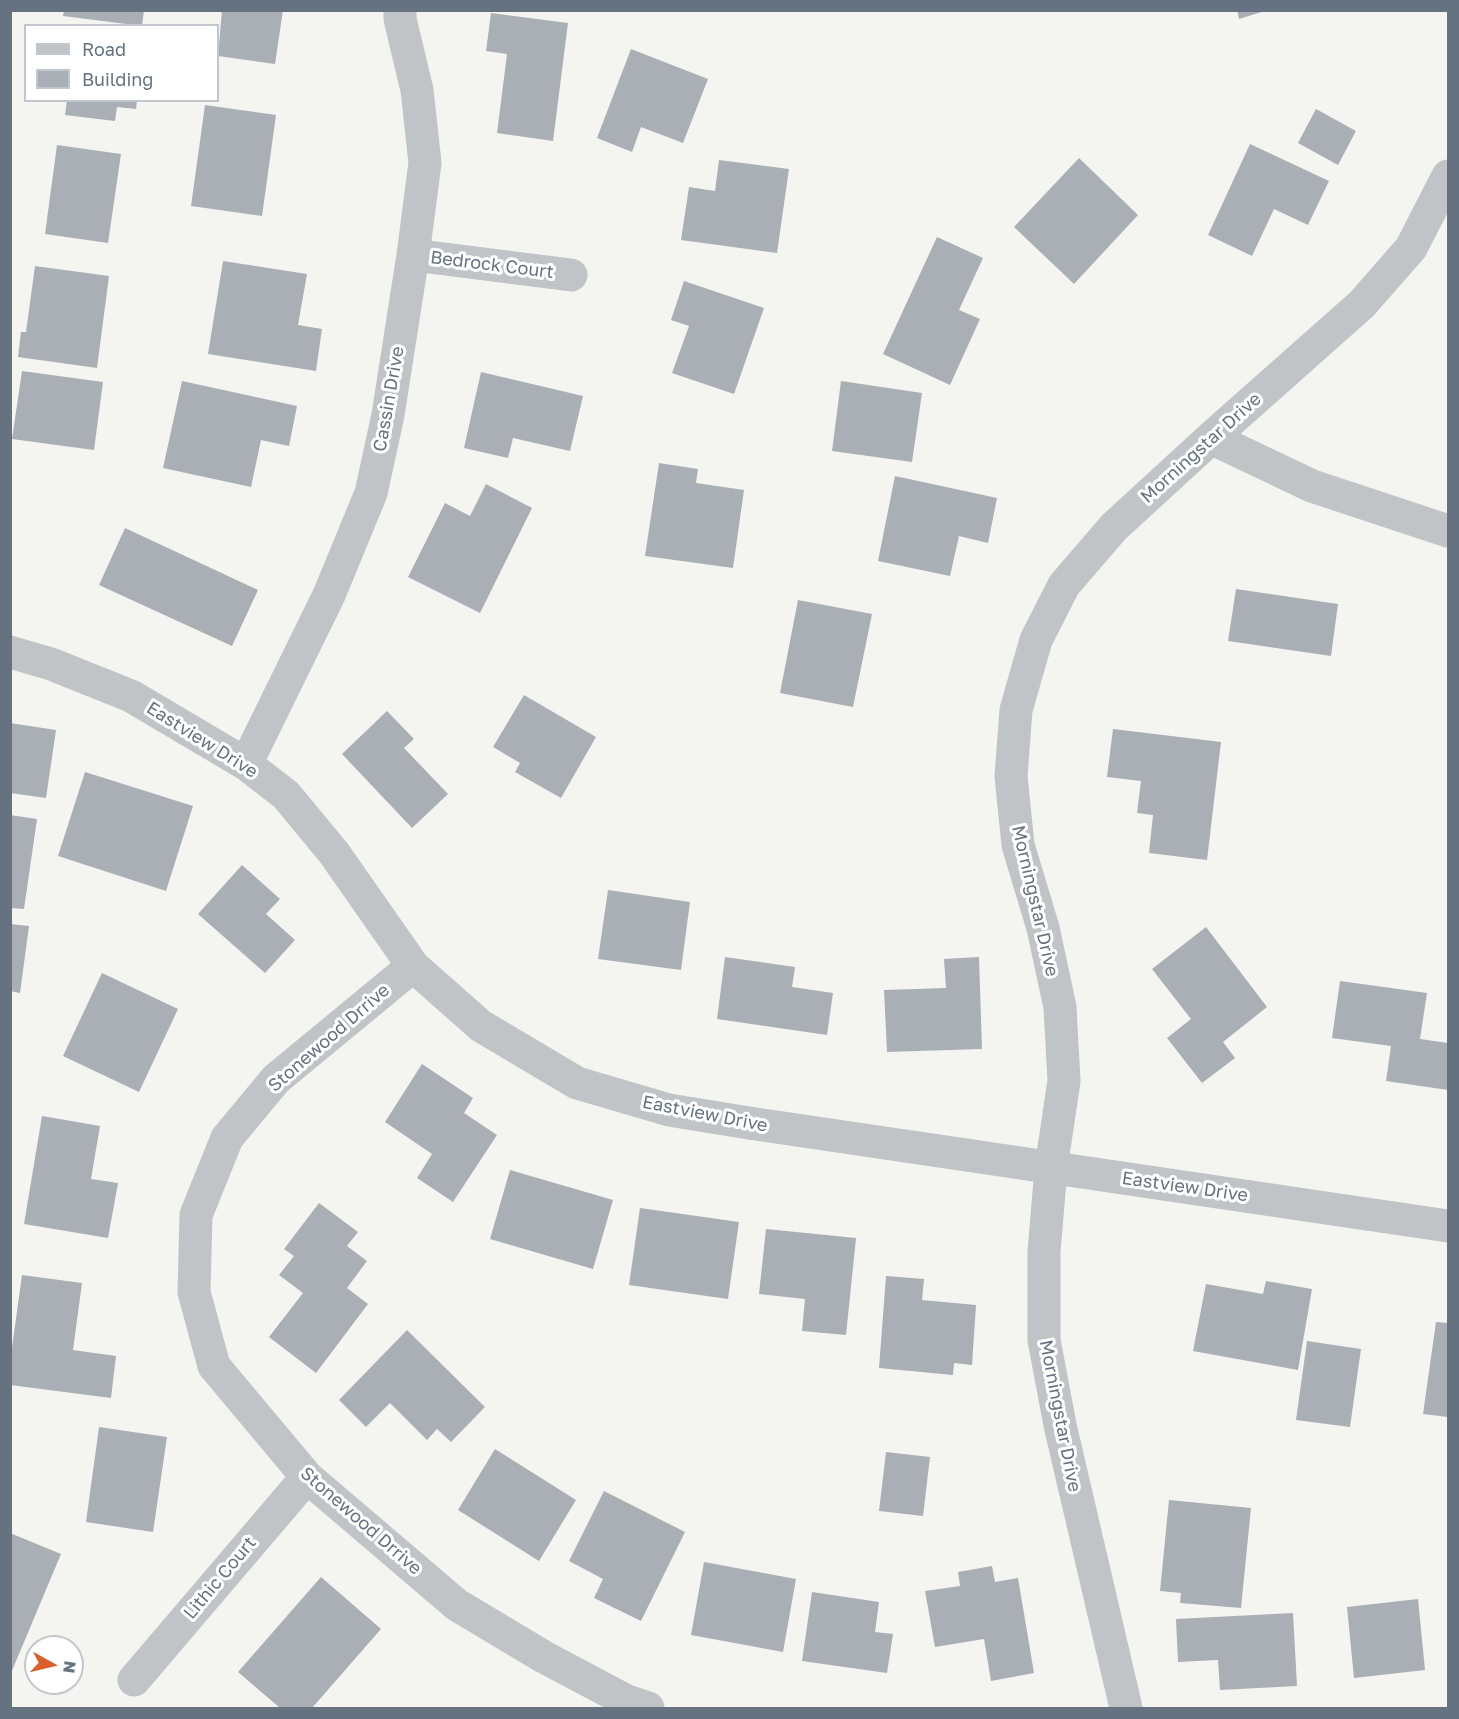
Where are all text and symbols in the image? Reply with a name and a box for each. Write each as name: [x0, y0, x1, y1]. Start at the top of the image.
legend: [24, 24, 219, 102]
text: Road: [82, 38, 126, 60]
text: Building: [82, 68, 153, 90]
street label: Bedrock Court: [429, 247, 555, 283]
street label: Cassin Drive: [369, 345, 409, 453]
street label: Morningstar Drive: [1136, 388, 1266, 508]
street label: Eastview Drive: [142, 697, 262, 783]
street label: Morningstar Drive: [1007, 823, 1063, 979]
street label: Stonewood Drrive: [264, 979, 394, 1097]
street label: Eastview Drive: [641, 1091, 769, 1137]
street label: Eastview Drive: [1121, 1167, 1249, 1207]
street label: Morningstar Drive: [1035, 1338, 1085, 1494]
street label: Stonewood Drrive: [296, 1462, 426, 1580]
street label: Lithic Court: [179, 1532, 261, 1624]
north arrow: [24, 1635, 84, 1695]
text: N: [59, 1660, 81, 1675]

